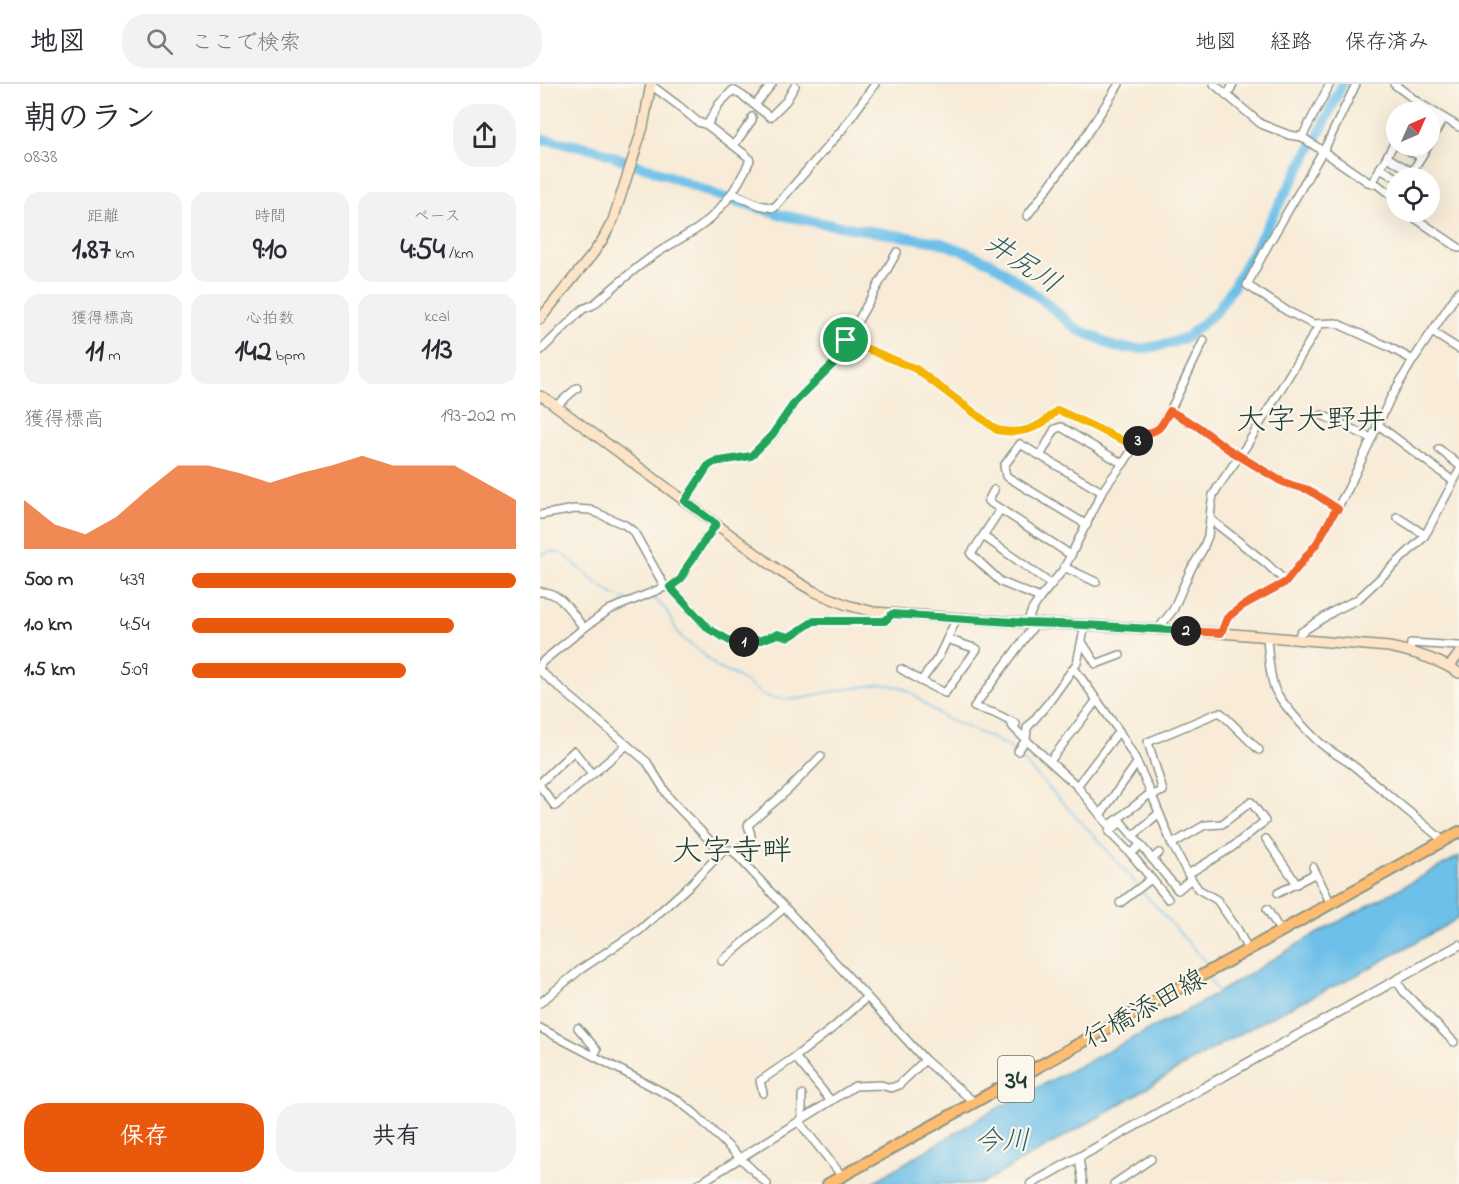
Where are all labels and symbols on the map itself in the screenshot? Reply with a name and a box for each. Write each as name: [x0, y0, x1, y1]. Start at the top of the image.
north arrow: [1386, 102, 1440, 156]
water label: 井尻川: [976, 224, 1068, 305]
pin: [820, 314, 871, 365]
district label: 大字大野井: [1236, 400, 1386, 444]
pin: 3: [1123, 426, 1153, 456]
pin: 2: [1171, 616, 1201, 646]
pin: 1: [729, 627, 759, 657]
district label: 大字寺畔: [672, 831, 792, 875]
street label: 行橋添田線: [1077, 960, 1214, 1060]
road number: 34: [998, 1056, 1034, 1102]
water label: 今川: [974, 1122, 1030, 1163]

